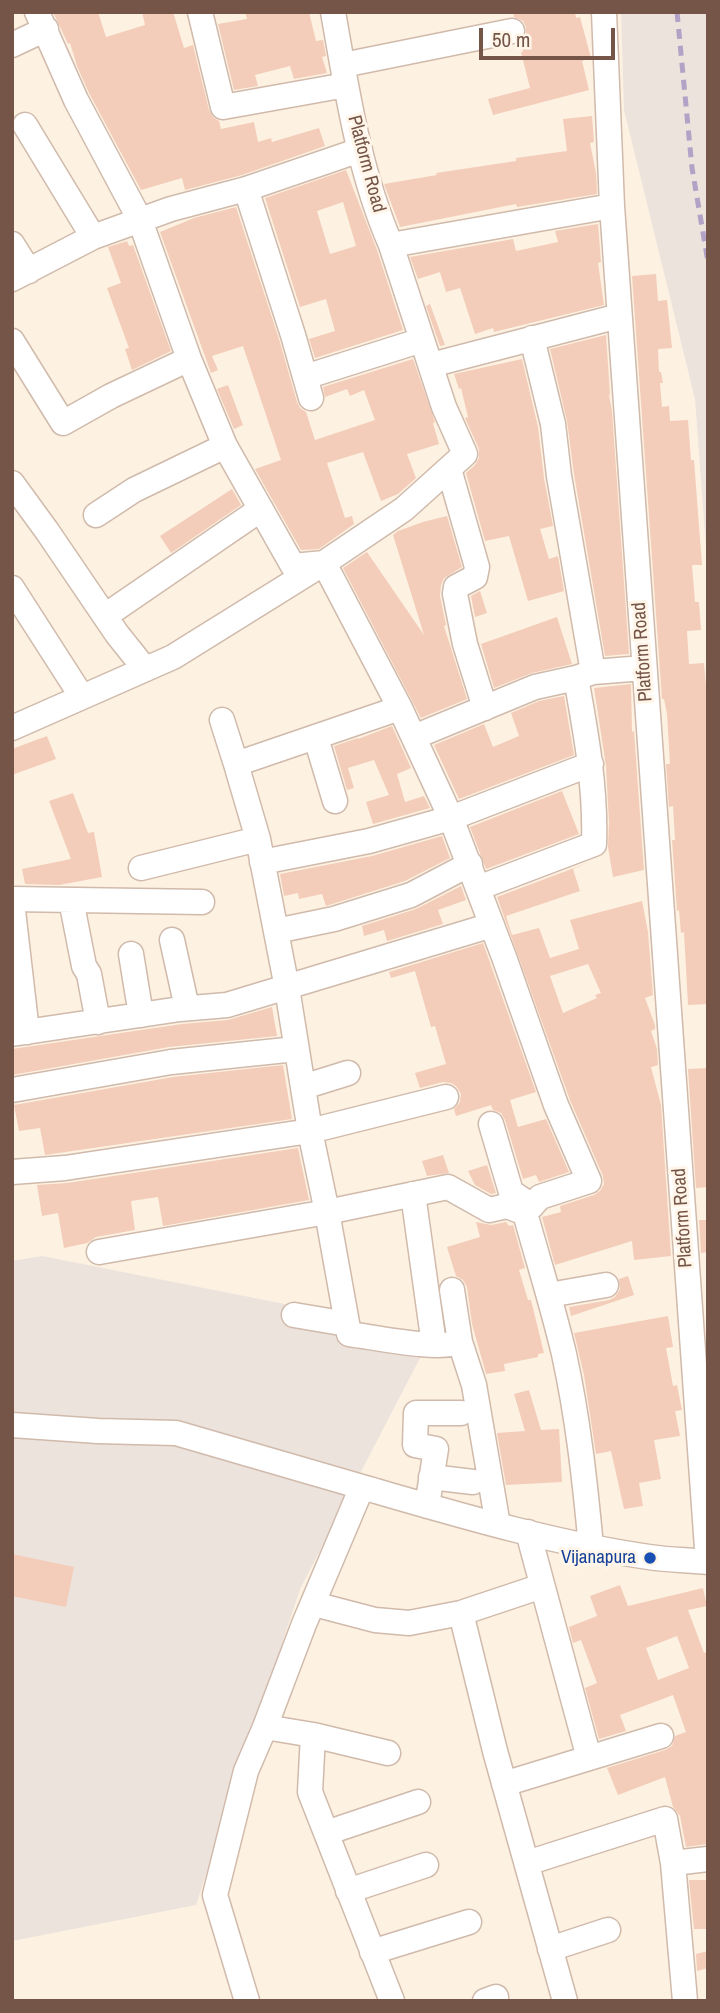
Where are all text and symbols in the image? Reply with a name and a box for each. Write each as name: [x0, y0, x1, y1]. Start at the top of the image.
scale bar: [482, 14, 618, 58]
text: 50 m: [492, 25, 530, 54]
street label: Platform Road: [342, 113, 390, 215]
street label: Platform Road: [628, 602, 658, 702]
street label: Platform Road: [668, 1168, 698, 1268]
place label: Vijanapura: [561, 1547, 636, 1569]
marker: Vijanapura: [642, 1550, 658, 1566]

